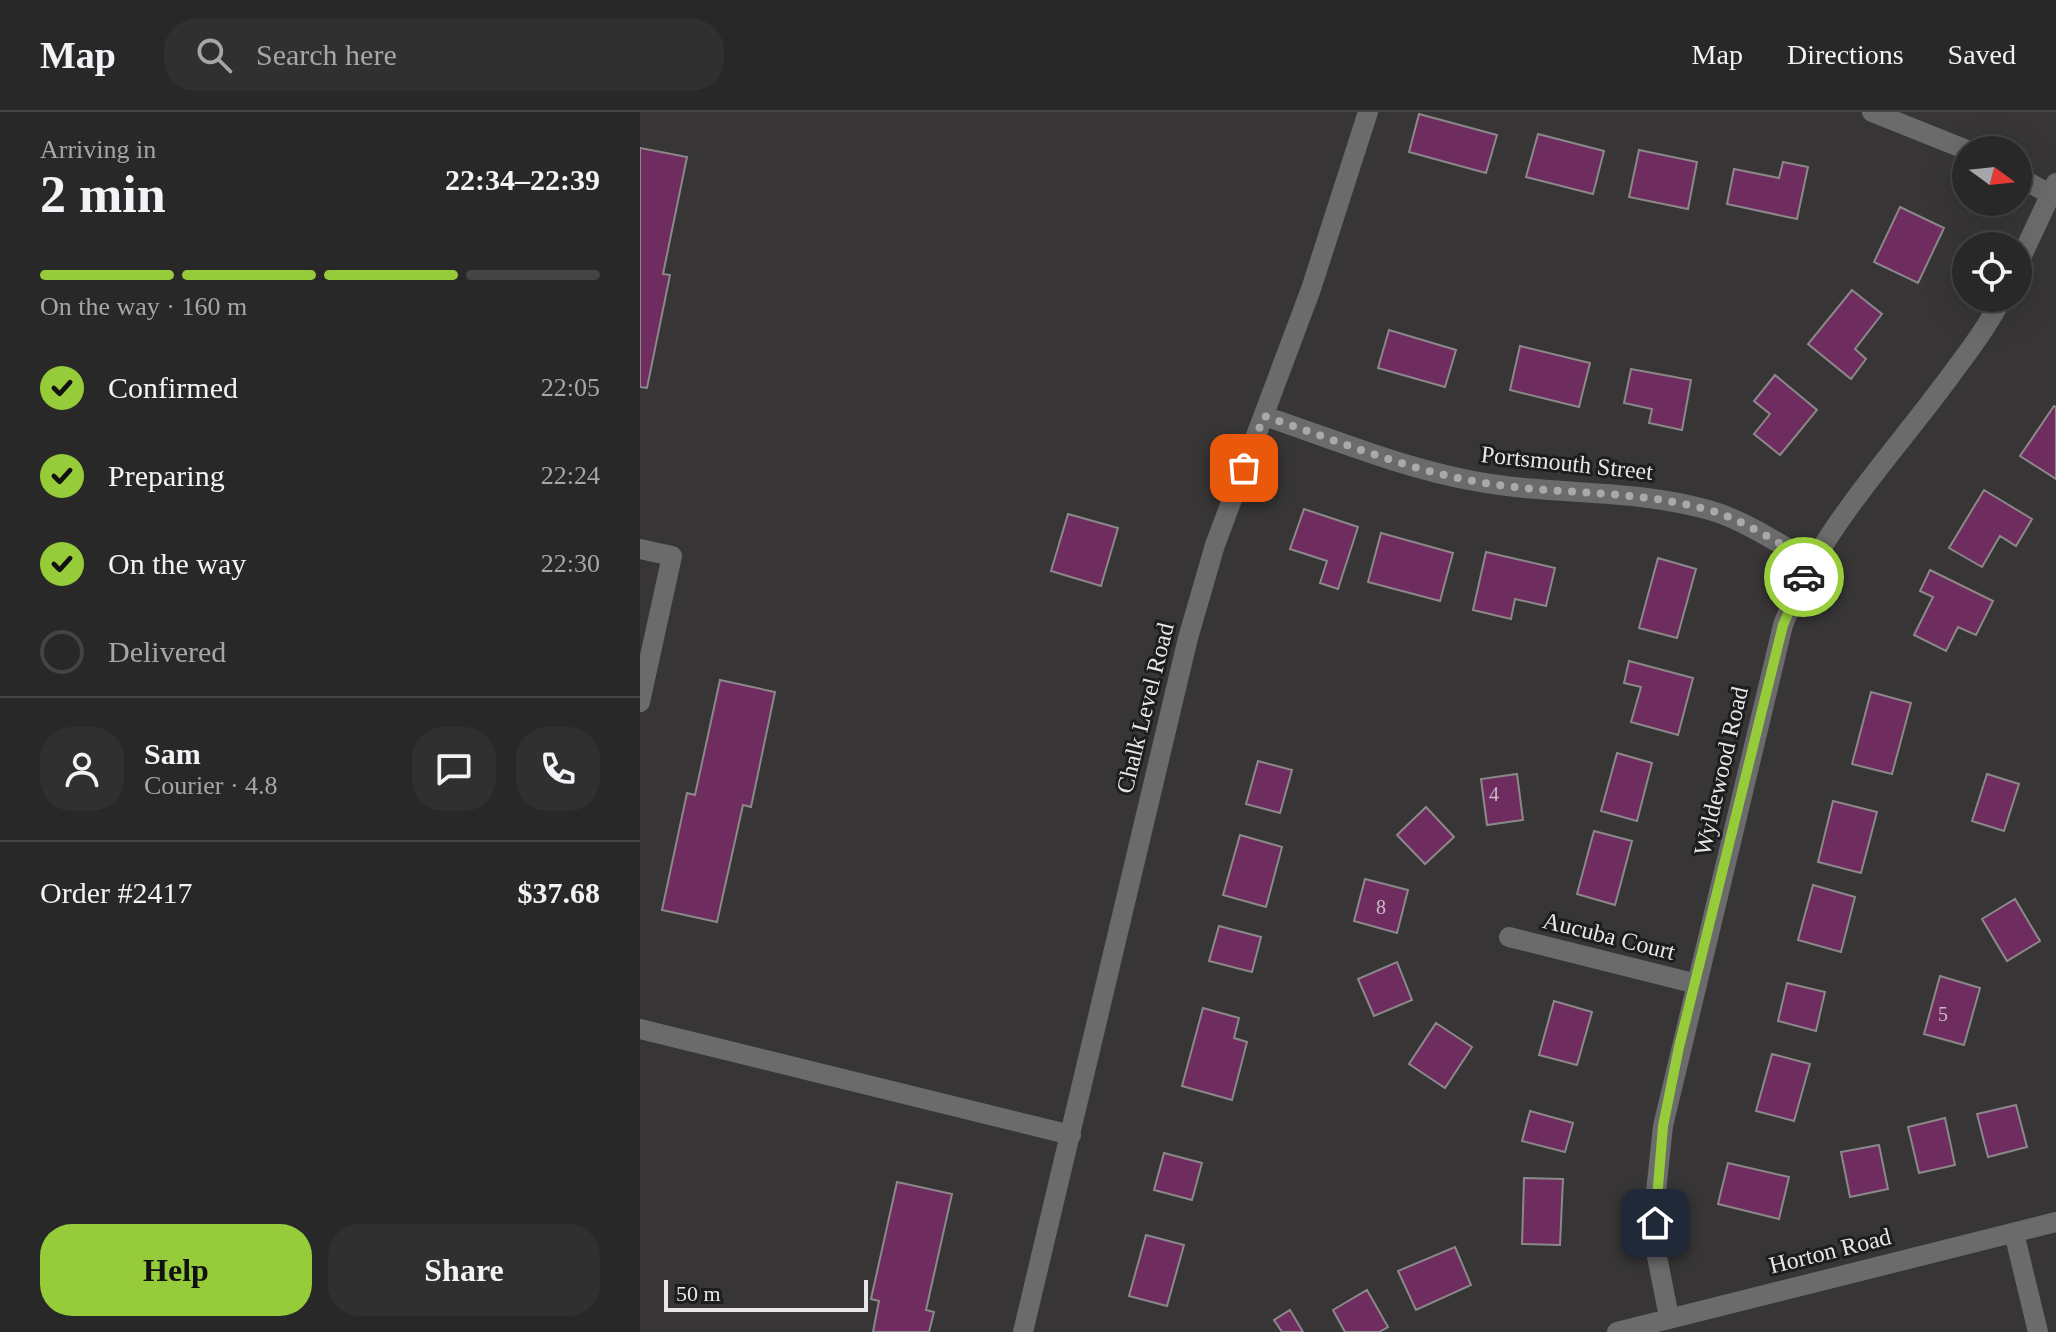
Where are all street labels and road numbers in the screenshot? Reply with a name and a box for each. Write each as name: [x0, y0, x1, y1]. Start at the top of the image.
street label: Portsmouth Street: [1480, 441, 1655, 485]
street label: Chalk Level Road: [1111, 620, 1179, 796]
street label: Wyldewood Road: [1689, 684, 1753, 858]
street label: Aucuba Court: [1540, 907, 1678, 965]
street label: Horton Road: [1766, 1223, 1894, 1279]

